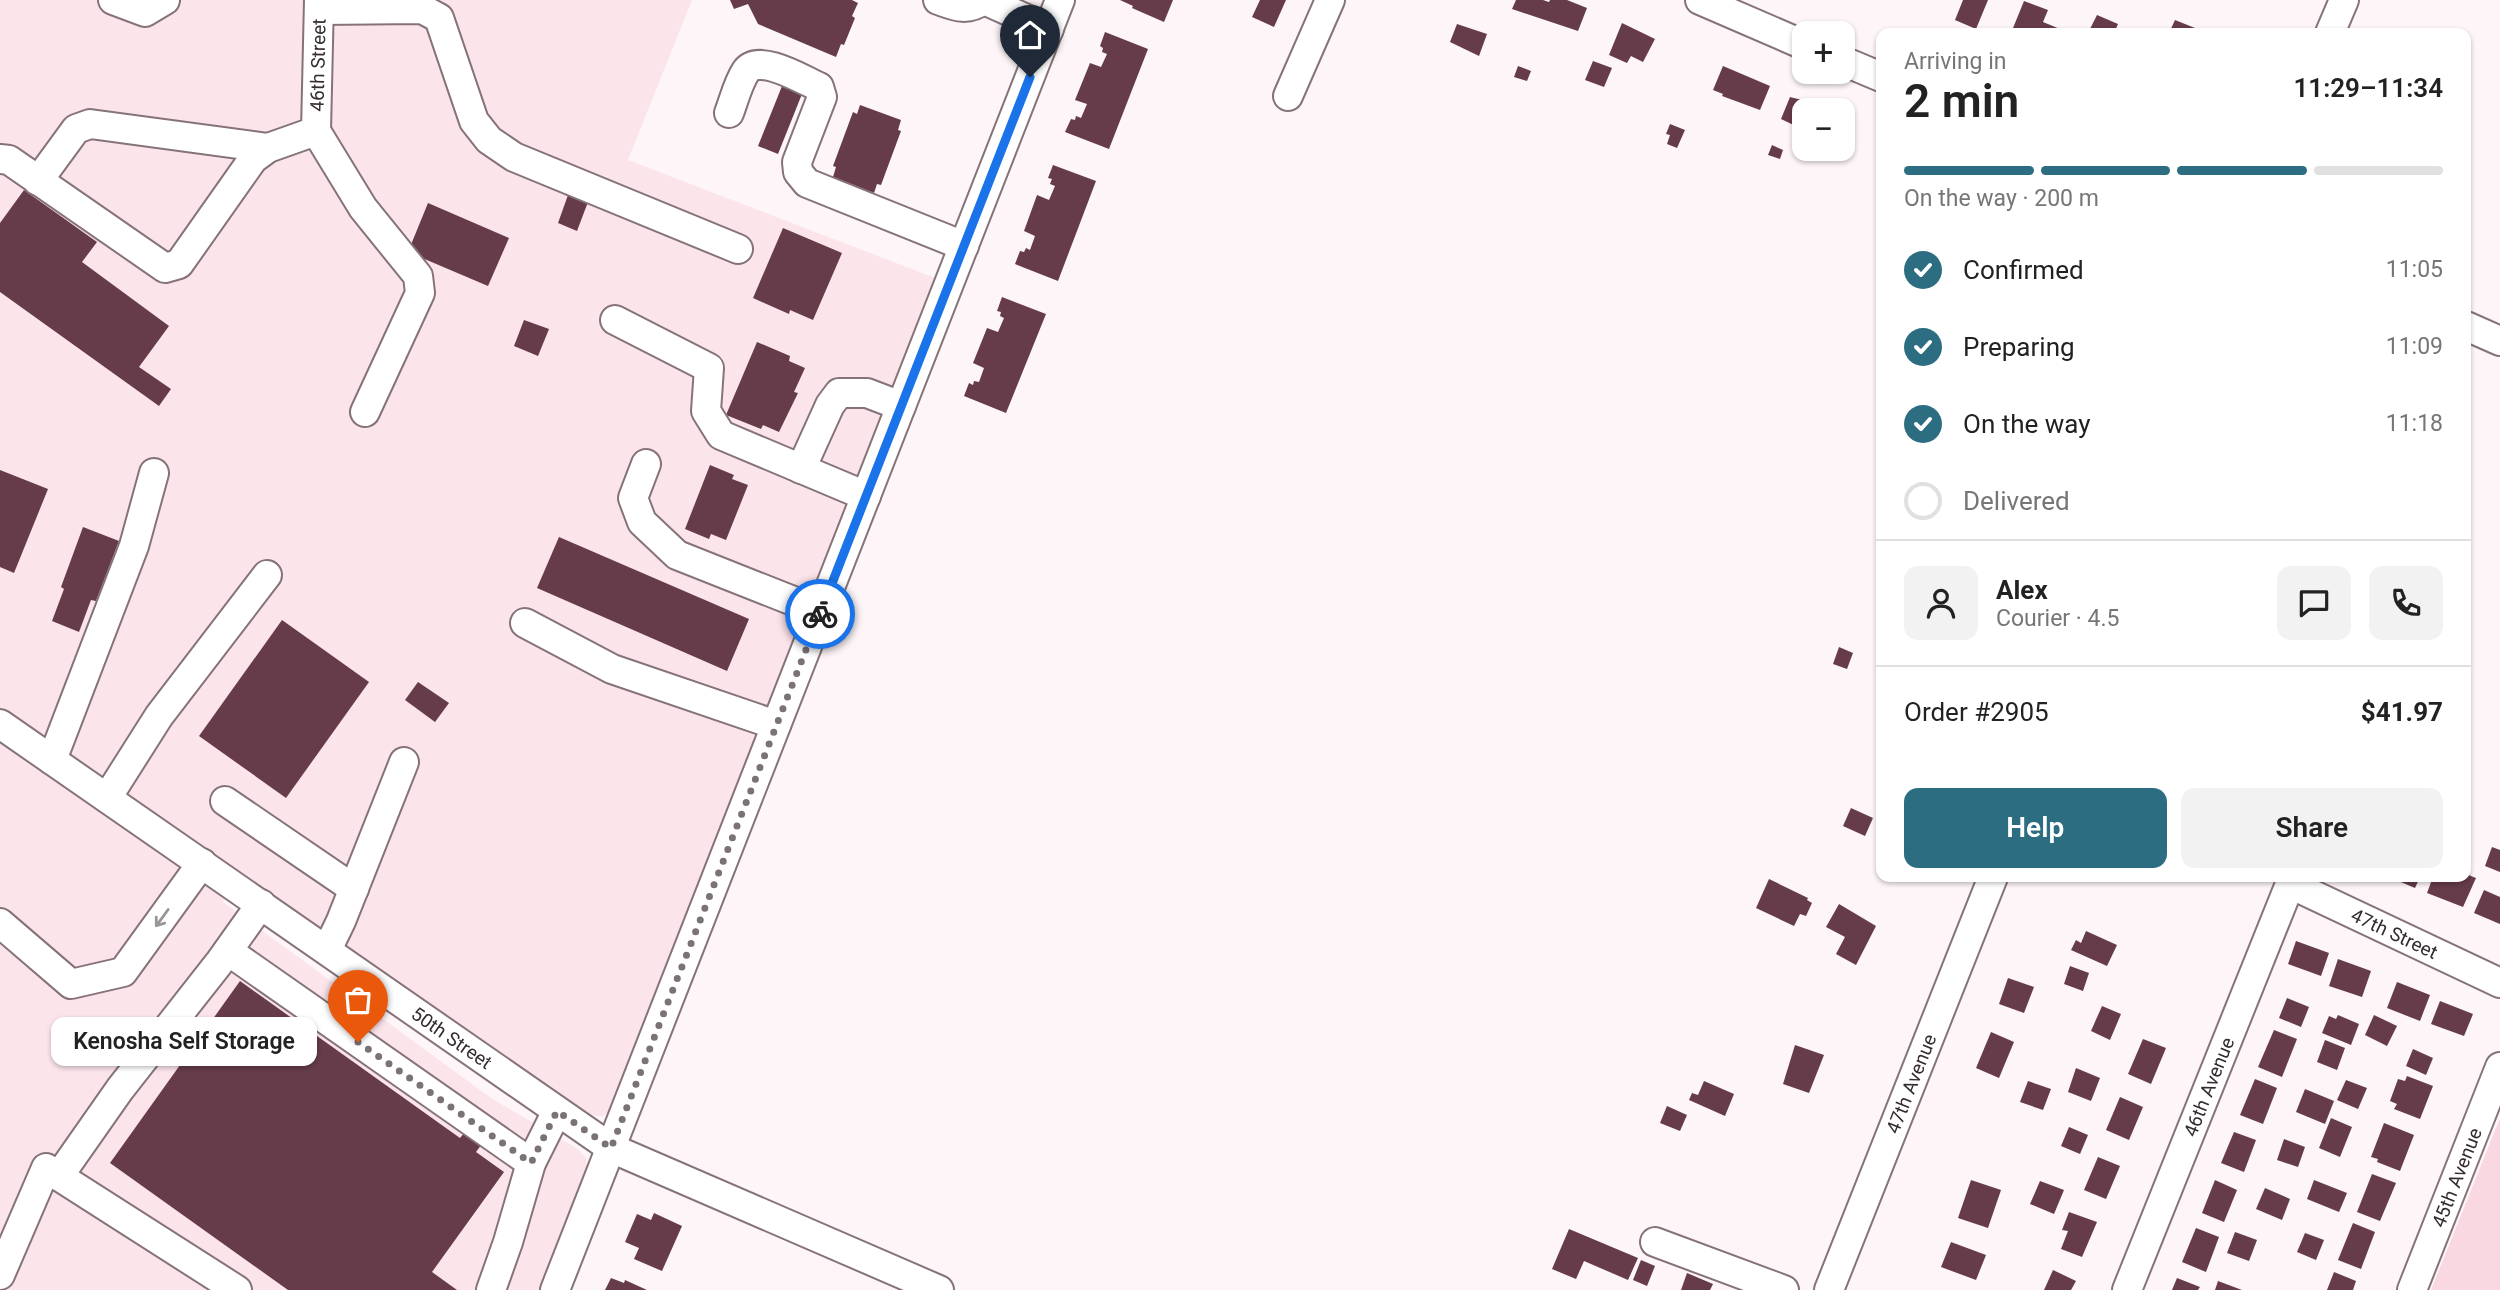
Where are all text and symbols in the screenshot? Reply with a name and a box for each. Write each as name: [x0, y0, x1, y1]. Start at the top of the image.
pin: [1000, 5, 1060, 77]
icon: home: [1011, 16, 1049, 54]
street label: 46th Street: [305, 18, 331, 112]
map controls: [1792, 21, 1855, 161]
button: +: [1792, 21, 1855, 84]
text: Arriving in: [1904, 48, 2007, 75]
text: 11:29–11:34: [2293, 73, 2443, 103]
text: 2 min: [1904, 74, 2019, 128]
button: −: [1792, 98, 1855, 161]
text: On the way · 200 m: [1904, 185, 2099, 212]
icon: check: [1904, 251, 1942, 289]
text: Confirmed: [1963, 255, 2084, 285]
text: 11:05: [2386, 256, 2443, 283]
icon: check: [1904, 328, 1942, 366]
text: Preparing: [1963, 332, 2075, 362]
text: 11:09: [2386, 333, 2443, 360]
icon: check: [1904, 405, 1942, 443]
text: On the way: [1963, 409, 2091, 439]
text: 11:18: [2386, 410, 2443, 437]
text: Delivered: [1963, 486, 2070, 516]
button: person: [1904, 566, 1978, 640]
button: chat: [2277, 566, 2351, 640]
button: phone: [2369, 566, 2443, 640]
text: Alex: [1996, 575, 2048, 605]
courier: [785, 579, 855, 649]
icon: bike: [801, 595, 839, 633]
text: Courier · 4.5: [1996, 605, 2119, 632]
text: Order #2905: [1904, 697, 2049, 727]
text: $41.97: [2361, 697, 2443, 727]
button: Help: [1904, 788, 2167, 868]
button: Share: [2181, 788, 2443, 868]
street label: 47th Street: [2347, 903, 2441, 964]
one-way arrow: [154, 908, 169, 927]
pin: [328, 970, 388, 1042]
icon: bag: [339, 981, 377, 1019]
street label: 50th Street: [407, 1002, 496, 1074]
callout: Kenosha Self Storage: [50, 1018, 316, 1066]
text: Kenosha Self Storage: [73, 1028, 295, 1055]
street label: 47th Avenue: [1881, 1031, 1941, 1137]
street label: 46th Avenue: [2179, 1034, 2239, 1140]
street label: 45th Avenue: [2427, 1125, 2487, 1231]

